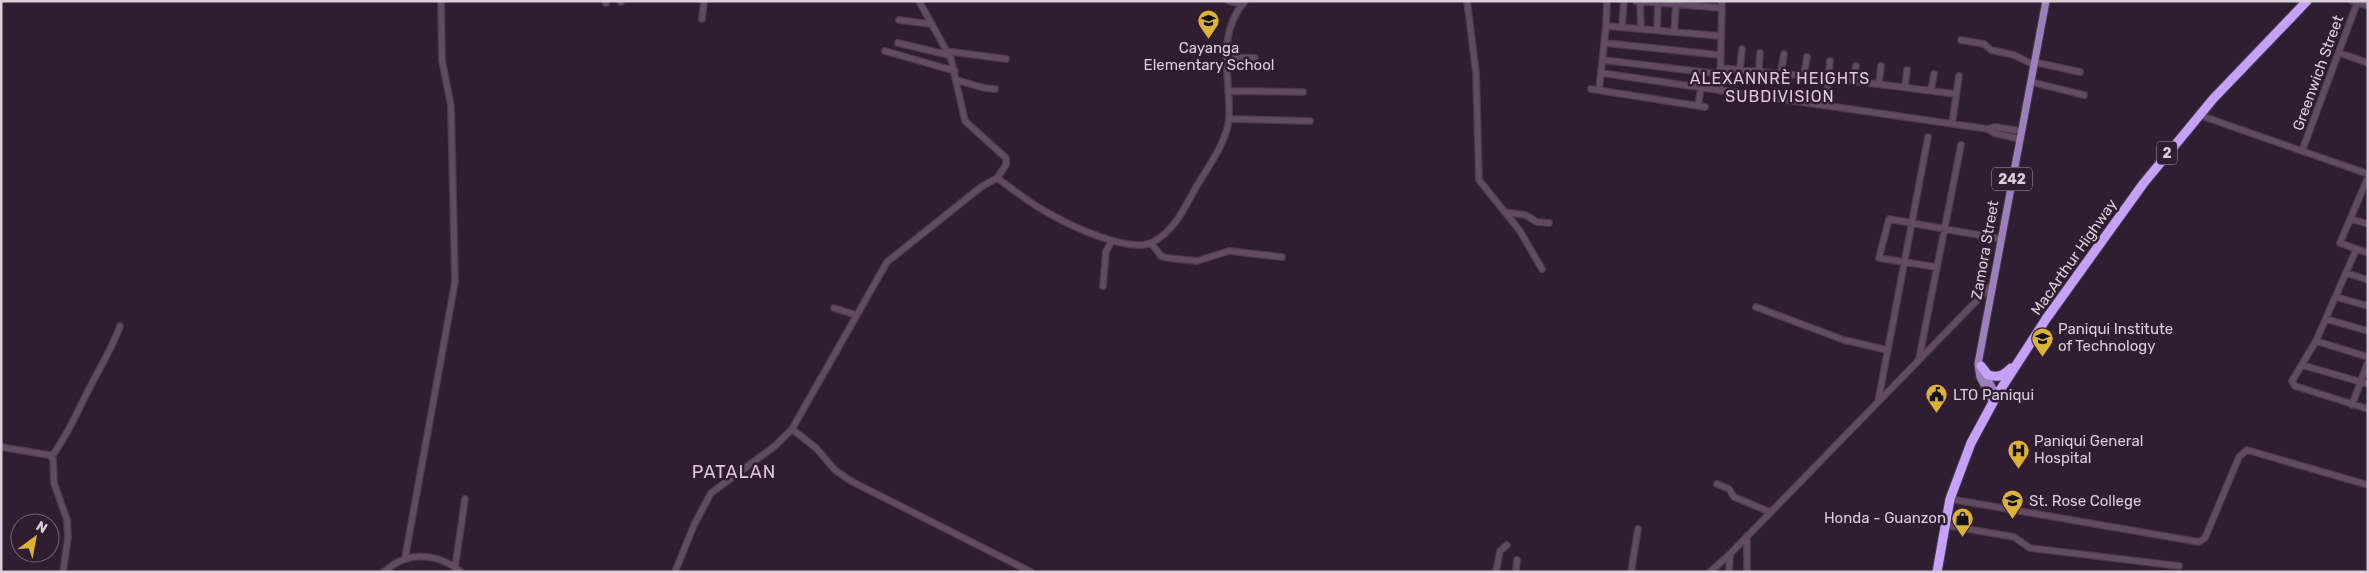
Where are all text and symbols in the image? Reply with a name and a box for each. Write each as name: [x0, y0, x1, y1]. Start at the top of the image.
school or university icon: Cayanga Elementary School: [1197, 8, 1221, 39]
street label: Greenwich Street: [2289, 13, 2347, 133]
place label: Cayanga Elementary School: [1144, 39, 1274, 74]
district label: ALEXANNRÈ HEIGHTS SUBDIVISION: [1690, 69, 1870, 106]
road number: 2: [2157, 142, 2177, 164]
road number: 242: [1992, 168, 2032, 190]
street label: MacArthur Highway: [2027, 195, 2121, 319]
street label: Zamora Street: [1967, 199, 2003, 301]
place label: Paniqui Institute of Technology: [2058, 320, 2173, 355]
school or university icon: Paniqui Institute of Technology: [2030, 326, 2054, 357]
public building icon: LTO Paniqui: [1925, 383, 1949, 414]
place label: LTO Paniqui: [1953, 386, 2034, 404]
place label: Paniqui General Hospital: [2034, 432, 2143, 467]
hospital icon: Paniqui General Hospital: [2006, 438, 2030, 469]
district label: PATALAN: [692, 461, 776, 483]
school or university icon: St. Rose College: [2001, 489, 2025, 520]
place label: St. Rose College: [2029, 492, 2141, 510]
shop icon: Honda - Guanzon: [1950, 506, 1974, 537]
place label: Honda - Guanzon: [1824, 509, 1946, 527]
north arrow: [10, 513, 60, 563]
text: N: [33, 518, 50, 537]

